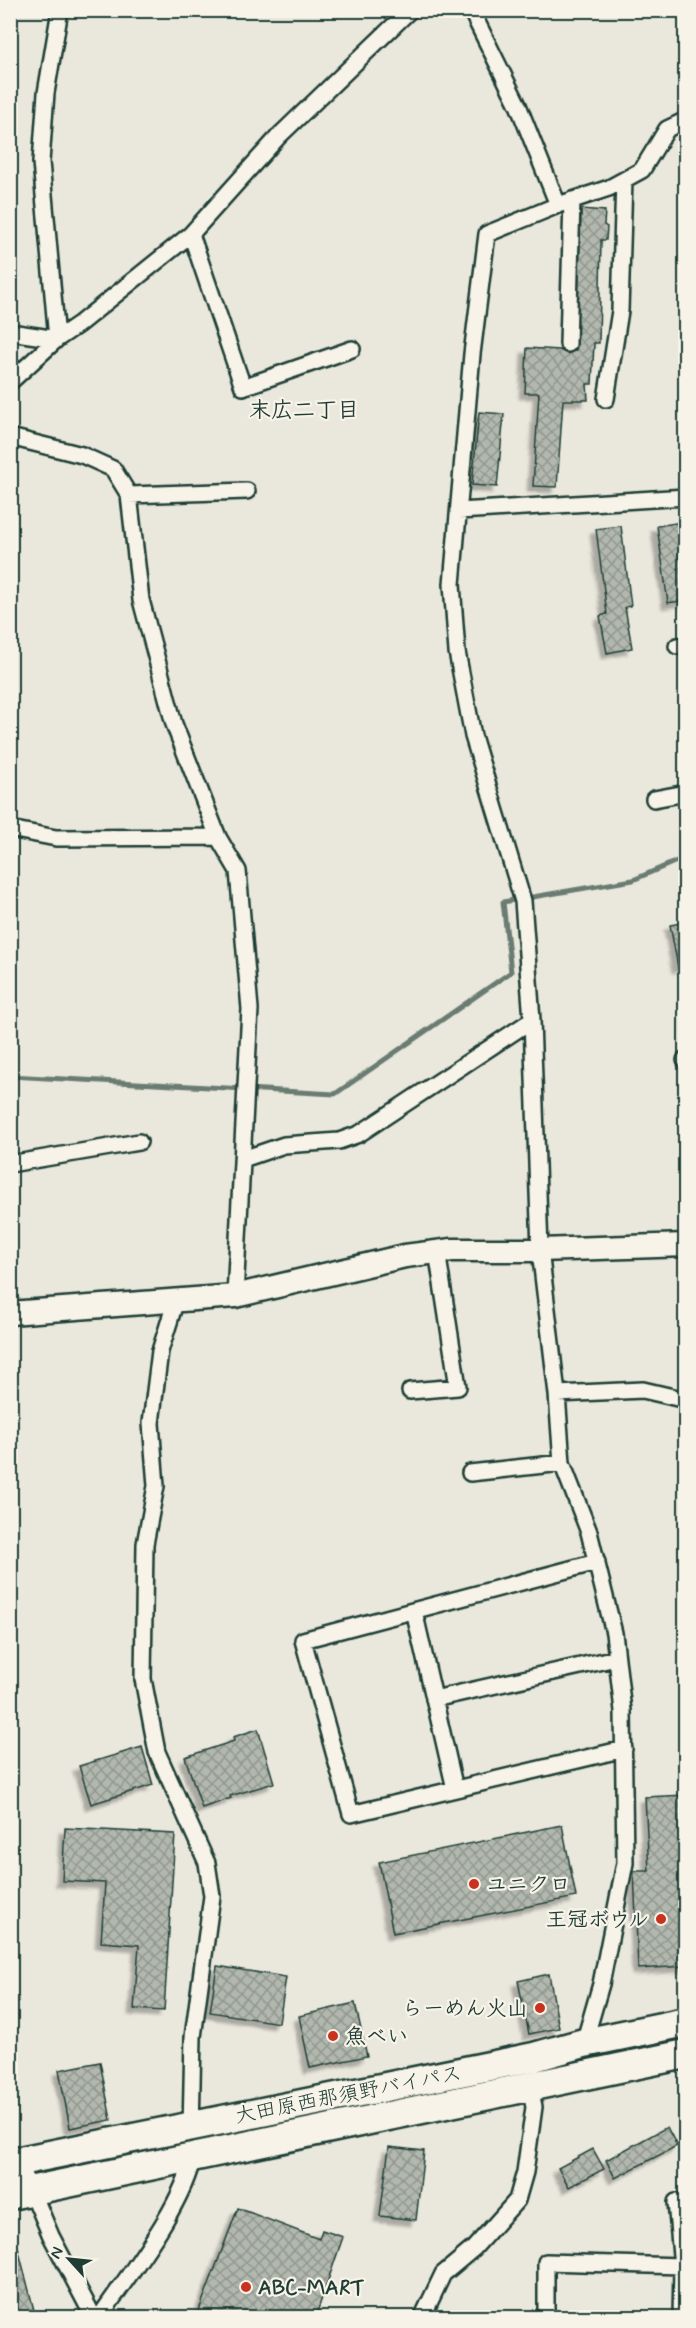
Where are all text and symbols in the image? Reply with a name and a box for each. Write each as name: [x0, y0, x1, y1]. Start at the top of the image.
district label: 末広二丁目: [249, 397, 359, 425]
place label: ユニクロ: [486, 1871, 570, 1899]
marker: ユニクロ: [467, 1877, 481, 1891]
place label: 王冠ボウル: [546, 1906, 649, 1934]
marker: 王冠ボウル: [654, 1912, 668, 1926]
place label: らーめん火山: [402, 1995, 528, 2023]
marker: らーめん火山: [533, 2001, 547, 2015]
place label: 魚べい: [345, 2023, 408, 2051]
marker: 魚べい: [326, 2029, 340, 2043]
street label: 大田原西那須野バイパス: [232, 2059, 464, 2131]
north arrow: [39, 2229, 99, 2289]
text: N: [45, 2243, 69, 2262]
place label: ABC-MART: [258, 2274, 365, 2302]
marker: ABC-MART: [239, 2280, 253, 2294]

